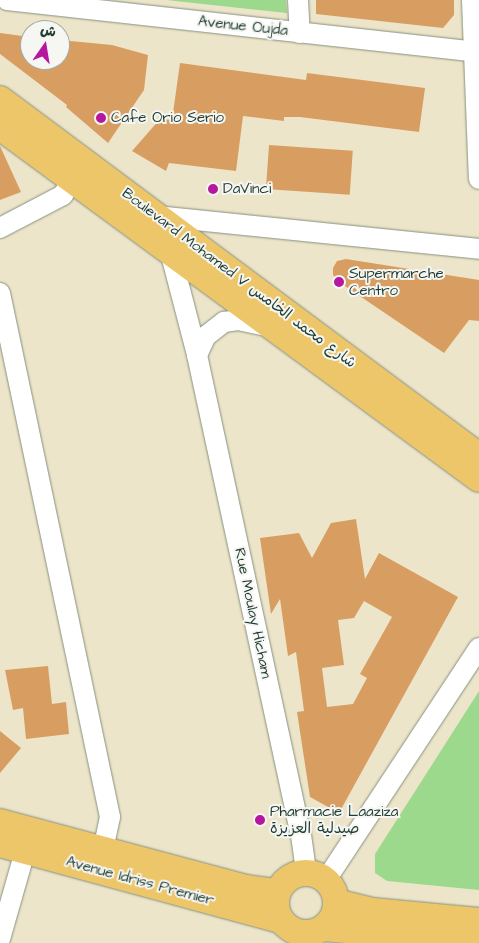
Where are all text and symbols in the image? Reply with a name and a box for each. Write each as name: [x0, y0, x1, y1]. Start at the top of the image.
street label: Avenue Oujda: [197, 12, 289, 40]
north arrow: [20, 20, 70, 70]
text: ش: [38, 20, 58, 43]
place label: Cafe Orio Serio: [111, 109, 224, 127]
marker: Cafe Orio Serio: [95, 112, 107, 124]
place label: DaVinci: [223, 180, 271, 198]
marker: DaVinci: [207, 183, 219, 195]
street label: Boulevard Mohamed V شارع محمد الخامس: [118, 184, 360, 372]
place label: Supermarche Centro: [349, 264, 444, 299]
marker: Supermarche Centro: [333, 276, 345, 288]
street label: Rue Moulay Hicham: [230, 546, 276, 680]
place label: Pharmacie Laaziza صيدلية العزيزة: [270, 802, 398, 837]
marker: Pharmacie Laaziza صيدلية العزيزة: [254, 814, 266, 826]
street label: Avenue Idriss Premier: [64, 853, 216, 909]

